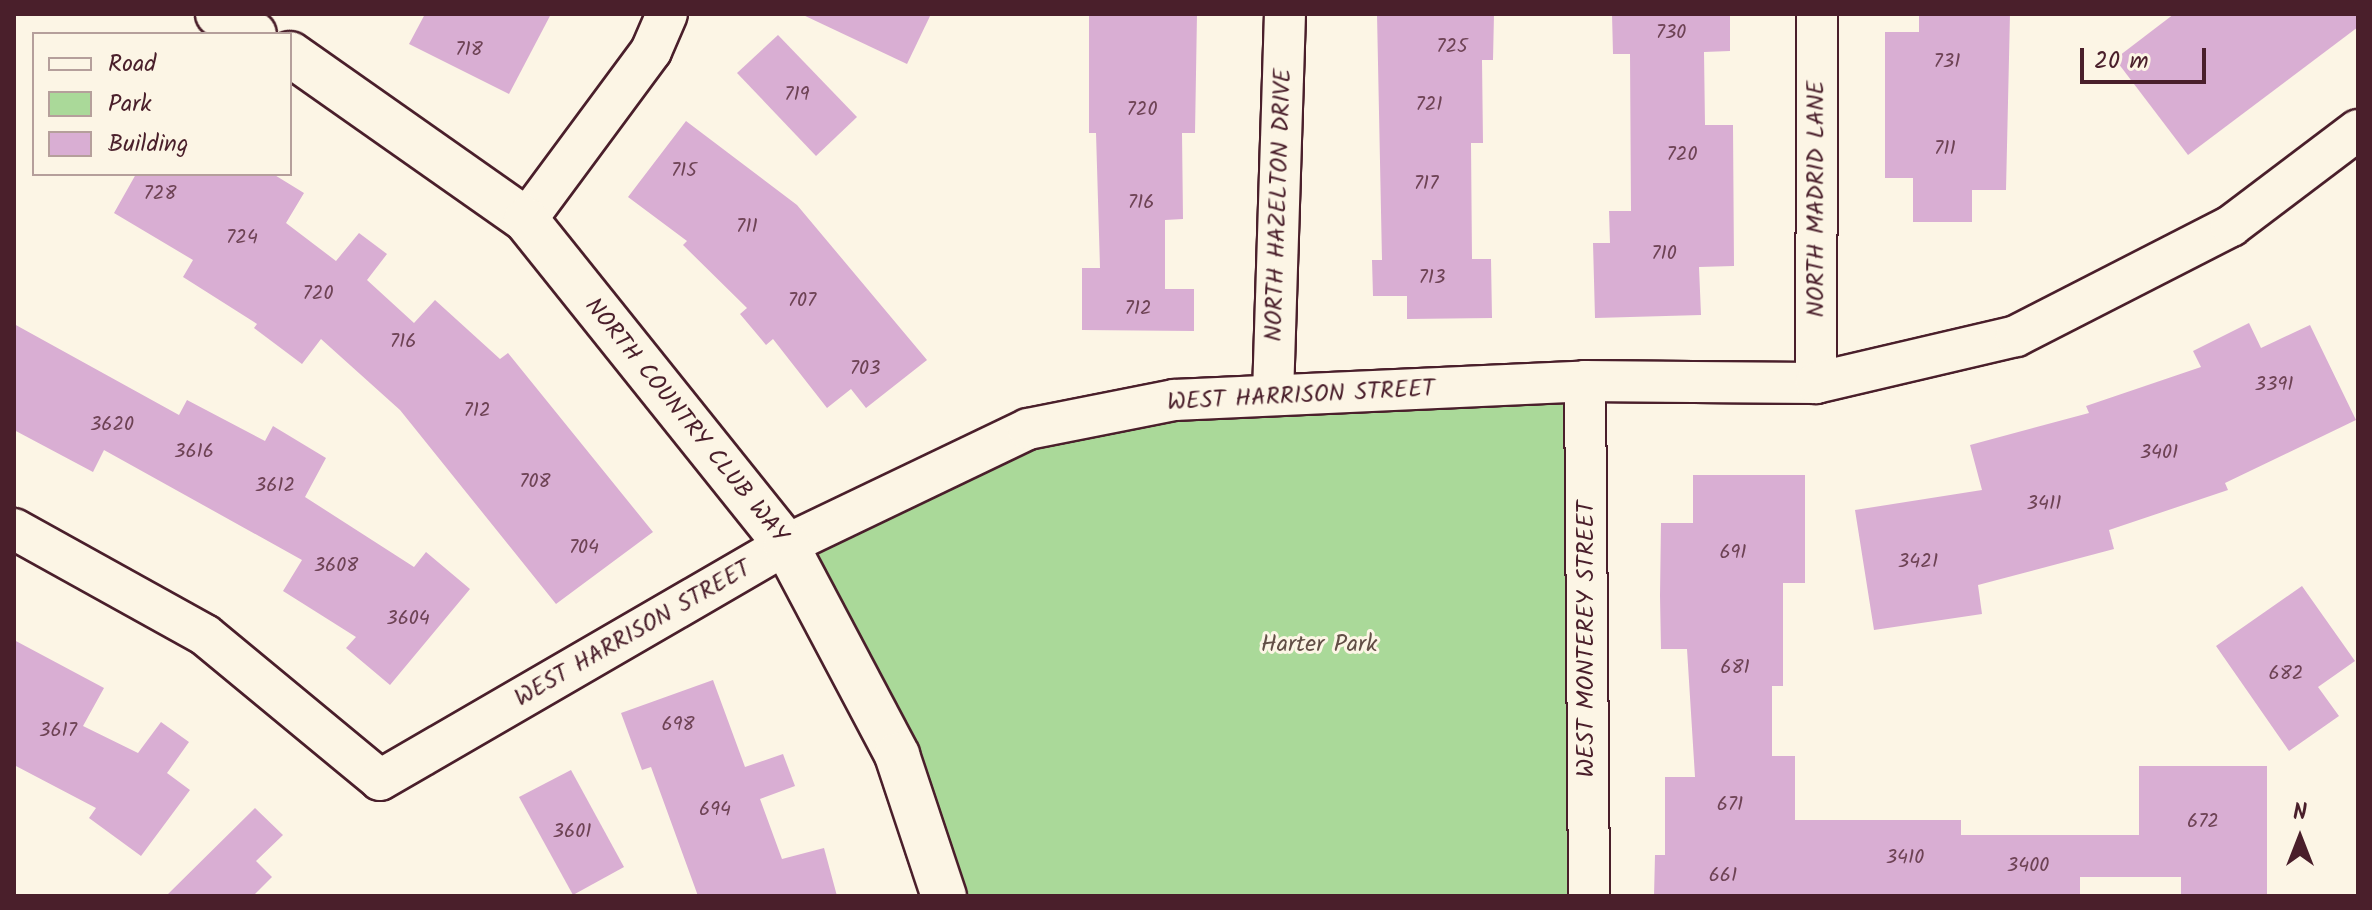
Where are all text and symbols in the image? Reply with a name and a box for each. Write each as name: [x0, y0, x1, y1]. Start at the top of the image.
house number: 730: [1656, 21, 1686, 45]
legend: [32, 32, 292, 176]
scale bar: [2084, 32, 2210, 82]
house number: 725: [1436, 35, 1468, 59]
house number: 718: [455, 38, 483, 62]
text: 20 m: [2094, 42, 2149, 81]
text: Road: [108, 45, 156, 84]
house number: 731: [1934, 50, 1960, 74]
street label: NORTH HAZELTON DRIVE: [1260, 68, 1298, 342]
street label: NORTH MADRID LANE: [1803, 80, 1831, 318]
house number: 719: [784, 83, 810, 107]
text: Park: [108, 85, 152, 124]
house number: 721: [1415, 93, 1443, 117]
house number: 720: [1127, 98, 1157, 122]
text: Building: [108, 125, 188, 164]
house number: 711: [1934, 137, 1956, 161]
house number: 720: [1667, 143, 1697, 167]
house number: 715: [671, 159, 697, 183]
house number: 717: [1414, 172, 1438, 196]
house number: 728: [144, 182, 176, 206]
house number: 716: [1128, 191, 1154, 215]
house number: 711: [736, 215, 758, 239]
house number: 724: [226, 226, 258, 250]
house number: 710: [1651, 242, 1677, 266]
house number: 713: [1419, 266, 1445, 290]
house number: 720: [303, 282, 333, 306]
house number: 707: [788, 289, 816, 313]
street label: NORTH COUNTRY CLUB WAY: [578, 292, 794, 550]
house number: 712: [1124, 297, 1152, 321]
house number: 716: [390, 330, 416, 354]
house number: 703: [850, 357, 880, 381]
house number: 3391: [2255, 373, 2293, 397]
street label: WEST HARRISON STREET: [1166, 375, 1436, 417]
house number: 712: [463, 399, 491, 423]
house number: 3620: [90, 413, 134, 437]
house number: 3616: [174, 440, 214, 464]
house number: 3401: [2140, 441, 2178, 465]
house number: 708: [519, 470, 551, 494]
house number: 3612: [255, 474, 295, 498]
house number: 3411: [2027, 492, 2061, 516]
street label: WEST MONTEREY STREET: [1573, 501, 1601, 777]
house number: 704: [569, 536, 599, 560]
house number: 691: [1719, 541, 1747, 565]
house number: 3421: [1898, 550, 1938, 574]
house number: 3608: [314, 554, 358, 578]
street label: WEST HARRISON STREET: [510, 555, 756, 713]
house number: 3604: [386, 607, 430, 631]
park label: Harter Park: [1261, 631, 1377, 659]
house number: 681: [1720, 656, 1750, 680]
house number: 682: [2269, 662, 2303, 686]
house number: 698: [662, 713, 694, 737]
house number: 3617: [39, 719, 77, 743]
house number: 671: [1717, 793, 1743, 817]
text: N: [2293, 796, 2307, 831]
house number: 694: [699, 798, 731, 822]
north arrow: [2260, 798, 2340, 878]
house number: 672: [2187, 810, 2219, 834]
house number: 3601: [553, 820, 591, 844]
house number: 3410: [1886, 846, 1924, 870]
house number: 3400: [2007, 854, 2049, 878]
house number: 661: [1709, 864, 1737, 888]

